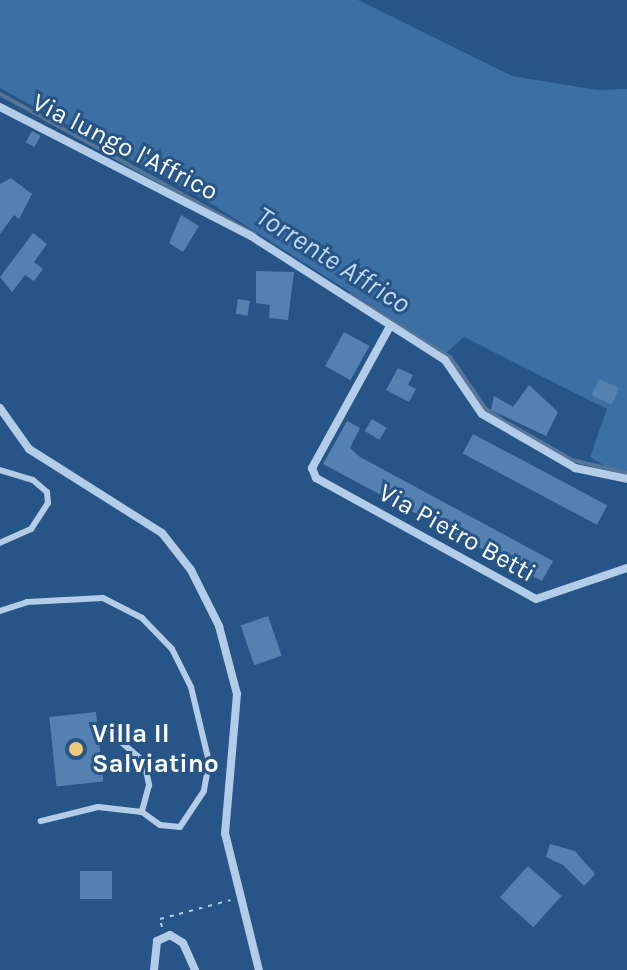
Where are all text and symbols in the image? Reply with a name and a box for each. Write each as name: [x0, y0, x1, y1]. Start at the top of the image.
street label: Via lungo l'Affrico: [27, 87, 223, 207]
water label: Torrente Affrico: [250, 199, 416, 321]
street label: Via Pietro Betti: [373, 477, 541, 589]
place label: Villa Il Salviatino: [92, 718, 219, 780]
marker: Villa Il Salviatino: [67, 740, 85, 758]

